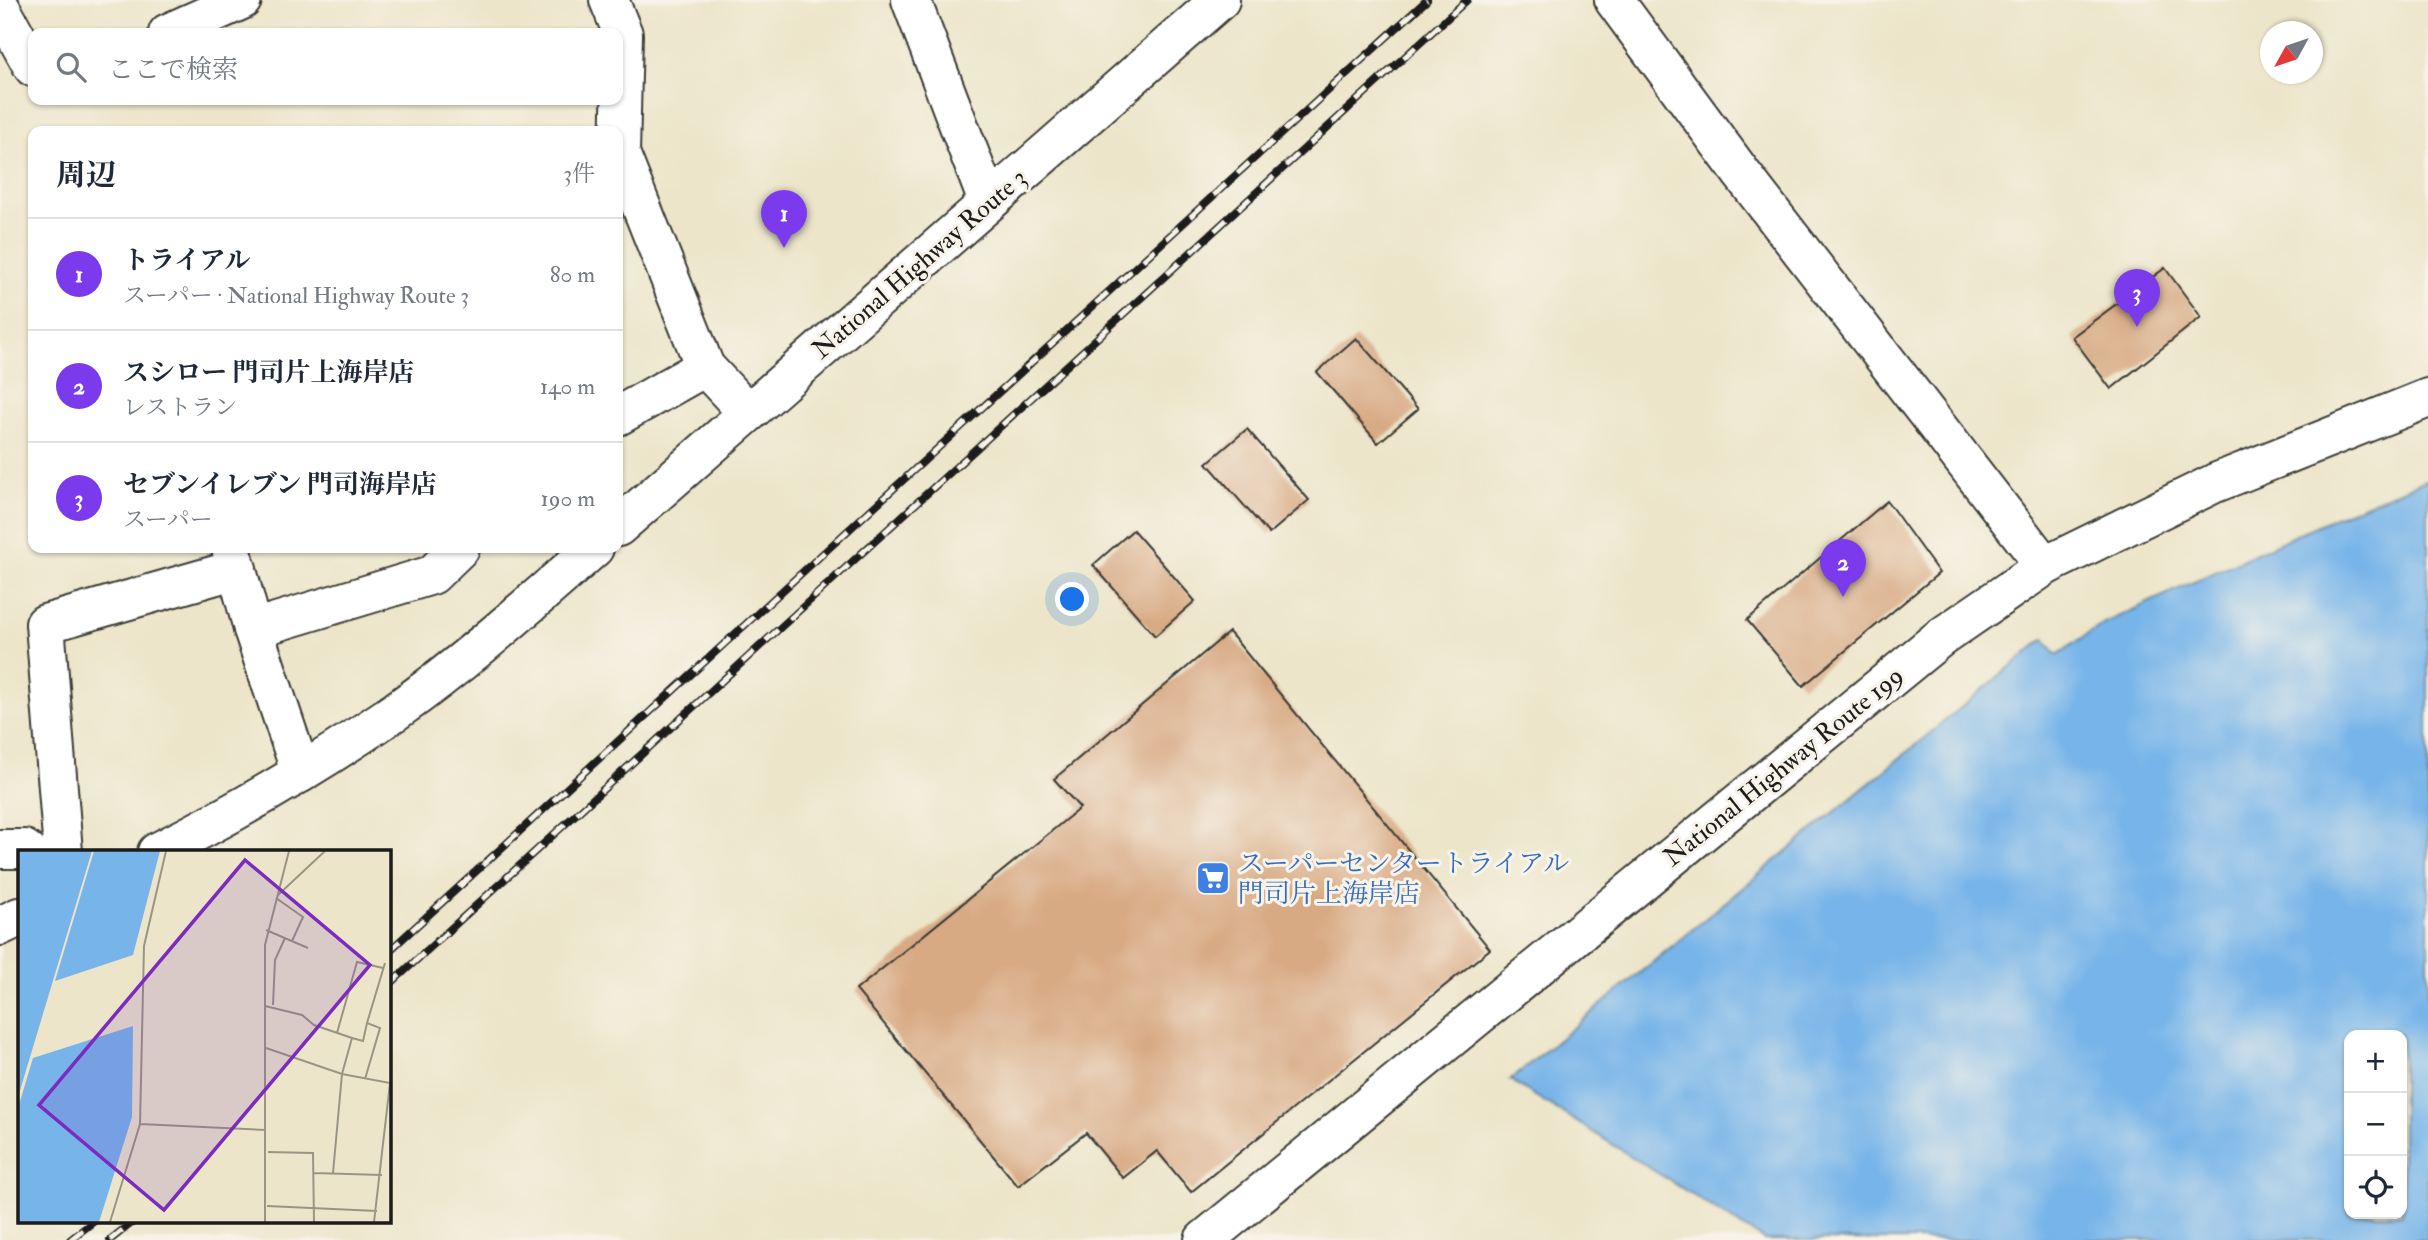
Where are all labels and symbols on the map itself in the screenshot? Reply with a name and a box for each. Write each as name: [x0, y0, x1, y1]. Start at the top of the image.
north arrow: [2260, 21, 2323, 84]
street label: National Highway Route 3: [806, 162, 1034, 366]
pin: 1: [761, 190, 807, 248]
pin: 3: [2114, 269, 2160, 327]
pin: 2: [1820, 539, 1866, 597]
your location: [1055, 582, 1089, 616]
street label: National Highway Route 199: [1657, 660, 1910, 874]
place label: スーパーセンタートライアル 門司片上海岸店: [1238, 848, 1569, 910]
inset map: [18, 850, 390, 1222]
supermarket icon: スーパーセンタートライアル 門司片上海岸店: [1194, 859, 1232, 897]

